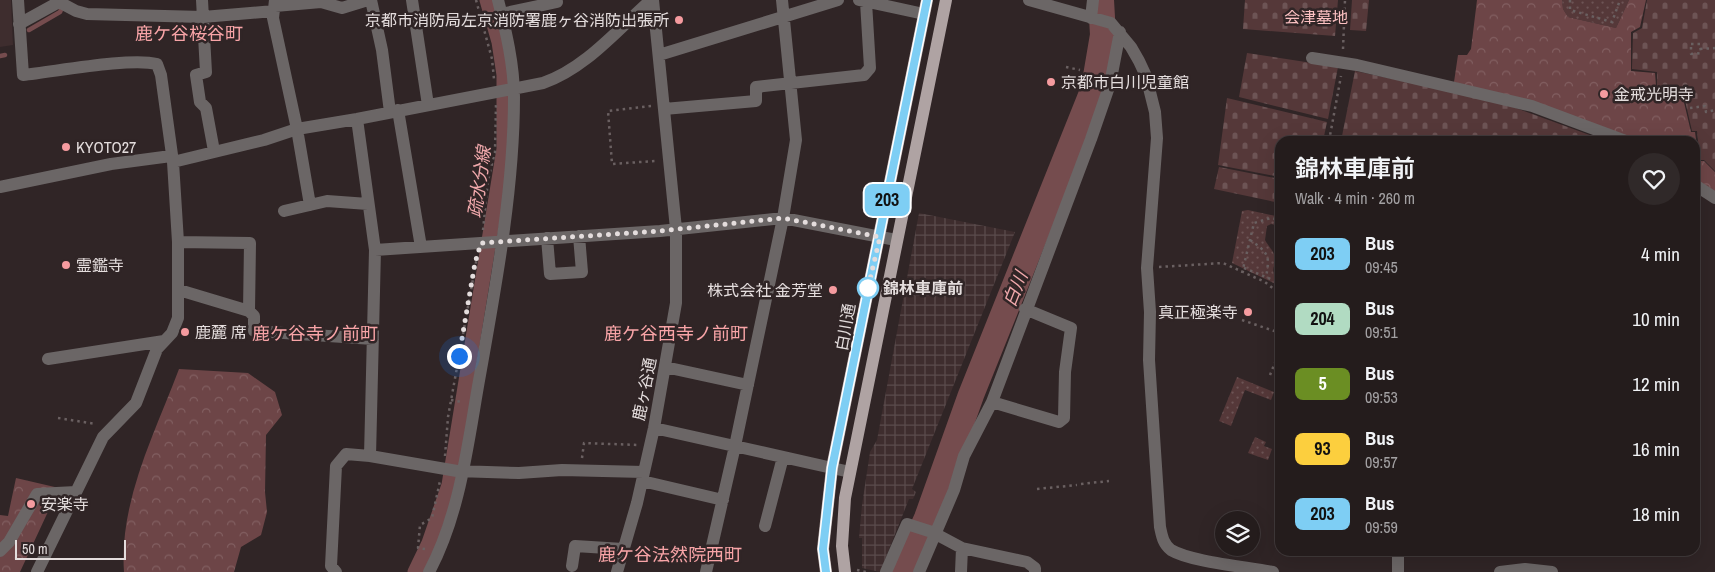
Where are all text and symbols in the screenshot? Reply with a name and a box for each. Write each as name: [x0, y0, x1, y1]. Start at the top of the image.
park label: 会津墓地: [1284, 6, 1348, 28]
place label: 京都市消防局左京消防署鹿ヶ谷消防出張所: [365, 9, 669, 31]
marker: 京都市消防局左京消防署鹿ヶ谷消防出張所: [673, 14, 685, 26]
district label: 鹿ケ谷桜谷町: [135, 21, 243, 46]
place label: 京都市白川児童館: [1061, 71, 1189, 93]
marker: 京都市白川児童館: [1045, 76, 1057, 88]
place label: 金戒光明寺: [1614, 83, 1694, 105]
marker: 金戒光明寺: [1598, 88, 1610, 100]
place label: KYOTO27: [76, 136, 136, 158]
marker: KYOTO27: [60, 141, 72, 153]
water label: 疏水分線: [462, 143, 497, 219]
text: 錦林車庫前: [1295, 152, 1415, 184]
button: heart: [1628, 153, 1680, 205]
line badge: 203: [858, 184, 916, 216]
text: 203: [875, 187, 899, 212]
text: Walk · 4 min · 260 m: [1295, 187, 1415, 209]
text: Bus: [1365, 230, 1394, 256]
text: 203: [1310, 241, 1335, 266]
text: 4 min: [1641, 241, 1680, 267]
place label: 霊鑑寺: [76, 254, 124, 276]
text: 09:45: [1365, 256, 1398, 278]
marker: 霊鑑寺: [60, 259, 72, 271]
water label: 白川: [997, 266, 1034, 310]
marker: 錦林車庫前: [857, 277, 879, 299]
place label: 錦林車庫前: [883, 277, 963, 299]
place label: 株式会社 金芳堂: [707, 279, 823, 301]
marker: 株式会社 金芳堂: [827, 284, 839, 296]
text: Bus: [1365, 295, 1394, 321]
street label: 白川通: [830, 301, 860, 353]
place label: 真正極楽寺: [1158, 301, 1238, 323]
marker: 真正極楽寺: [1242, 306, 1254, 318]
text: 204: [1310, 306, 1335, 331]
text: 10 min: [1632, 306, 1680, 332]
place label: 鹿麓 席: [195, 321, 247, 343]
district label: 鹿ケ谷寺ノ前町: [252, 321, 378, 346]
district label: 鹿ケ谷西寺ノ前町: [604, 321, 748, 346]
text: 09:51: [1365, 321, 1398, 343]
marker: 鹿麓 席: [179, 326, 191, 338]
your location: [447, 344, 472, 369]
street label: 鹿ヶ谷通: [627, 355, 661, 423]
text: Bus: [1365, 360, 1394, 386]
text: 5: [1318, 371, 1327, 396]
text: 12 min: [1632, 371, 1680, 397]
text: 09:53: [1365, 386, 1398, 408]
text: Bus: [1365, 425, 1394, 451]
text: 93: [1314, 436, 1331, 461]
text: 16 min: [1632, 436, 1680, 462]
text: 09:57: [1365, 451, 1398, 473]
text: Bus: [1365, 490, 1394, 516]
place label: 安楽寺: [41, 493, 89, 515]
marker: 安楽寺: [25, 498, 37, 510]
text: 203: [1310, 501, 1335, 526]
text: 18 min: [1632, 501, 1680, 527]
map controls: [1215, 511, 1260, 556]
button: layers: [1215, 511, 1260, 556]
text: 09:59: [1365, 516, 1398, 538]
scale bar: [15, 537, 126, 560]
text: 50 m: [22, 540, 48, 558]
district label: 鹿ケ谷法然院西町: [598, 542, 742, 567]

